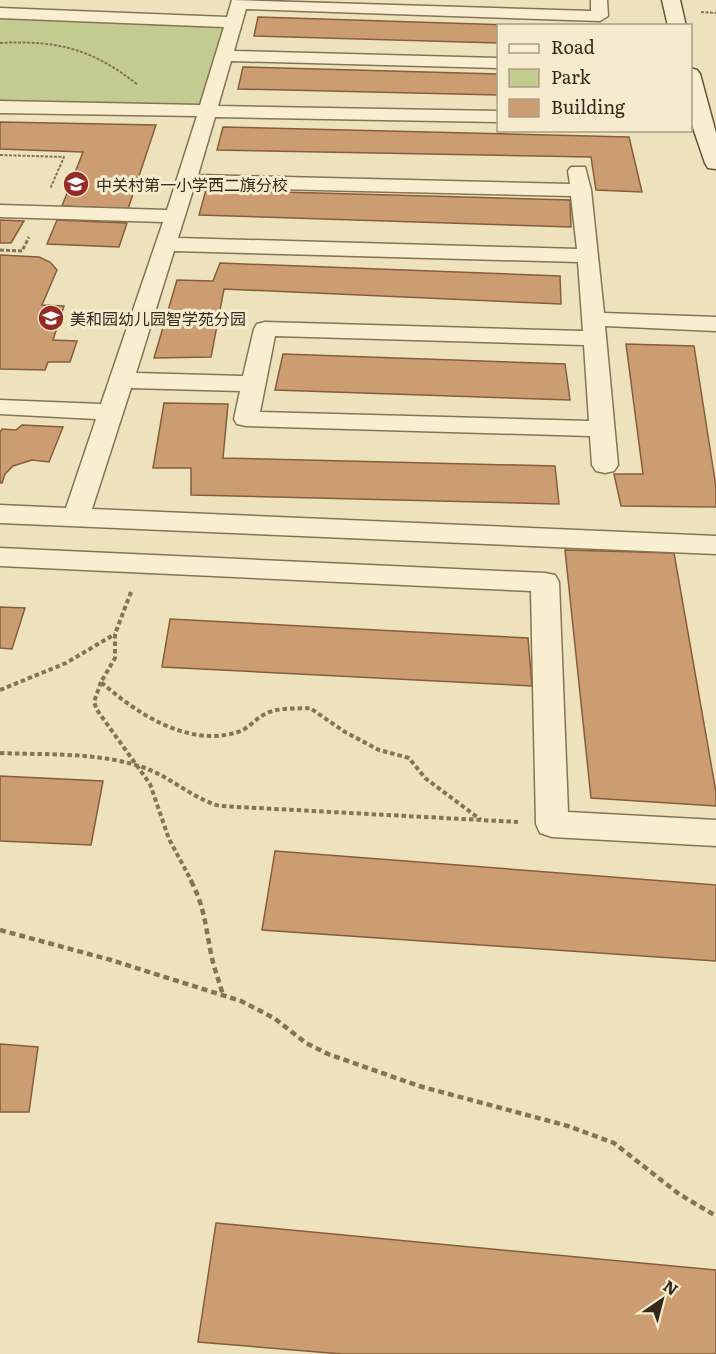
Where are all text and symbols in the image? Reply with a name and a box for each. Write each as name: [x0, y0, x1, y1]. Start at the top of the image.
legend: [497, 24, 692, 132]
text: Road: [551, 33, 595, 60]
text: Park: [551, 63, 592, 90]
text: Building: [551, 93, 626, 120]
school or university icon: 中关村第一小学西二旗分校: [61, 169, 91, 199]
place label: 中关村第一小学西二旗分校: [96, 172, 288, 196]
school or university icon: 美和园幼儿园智学苑分园: [36, 303, 66, 333]
place label: 美和园幼儿园智学苑分园: [70, 306, 246, 330]
north arrow: [632, 1270, 692, 1330]
text: N: [659, 1273, 684, 1301]

